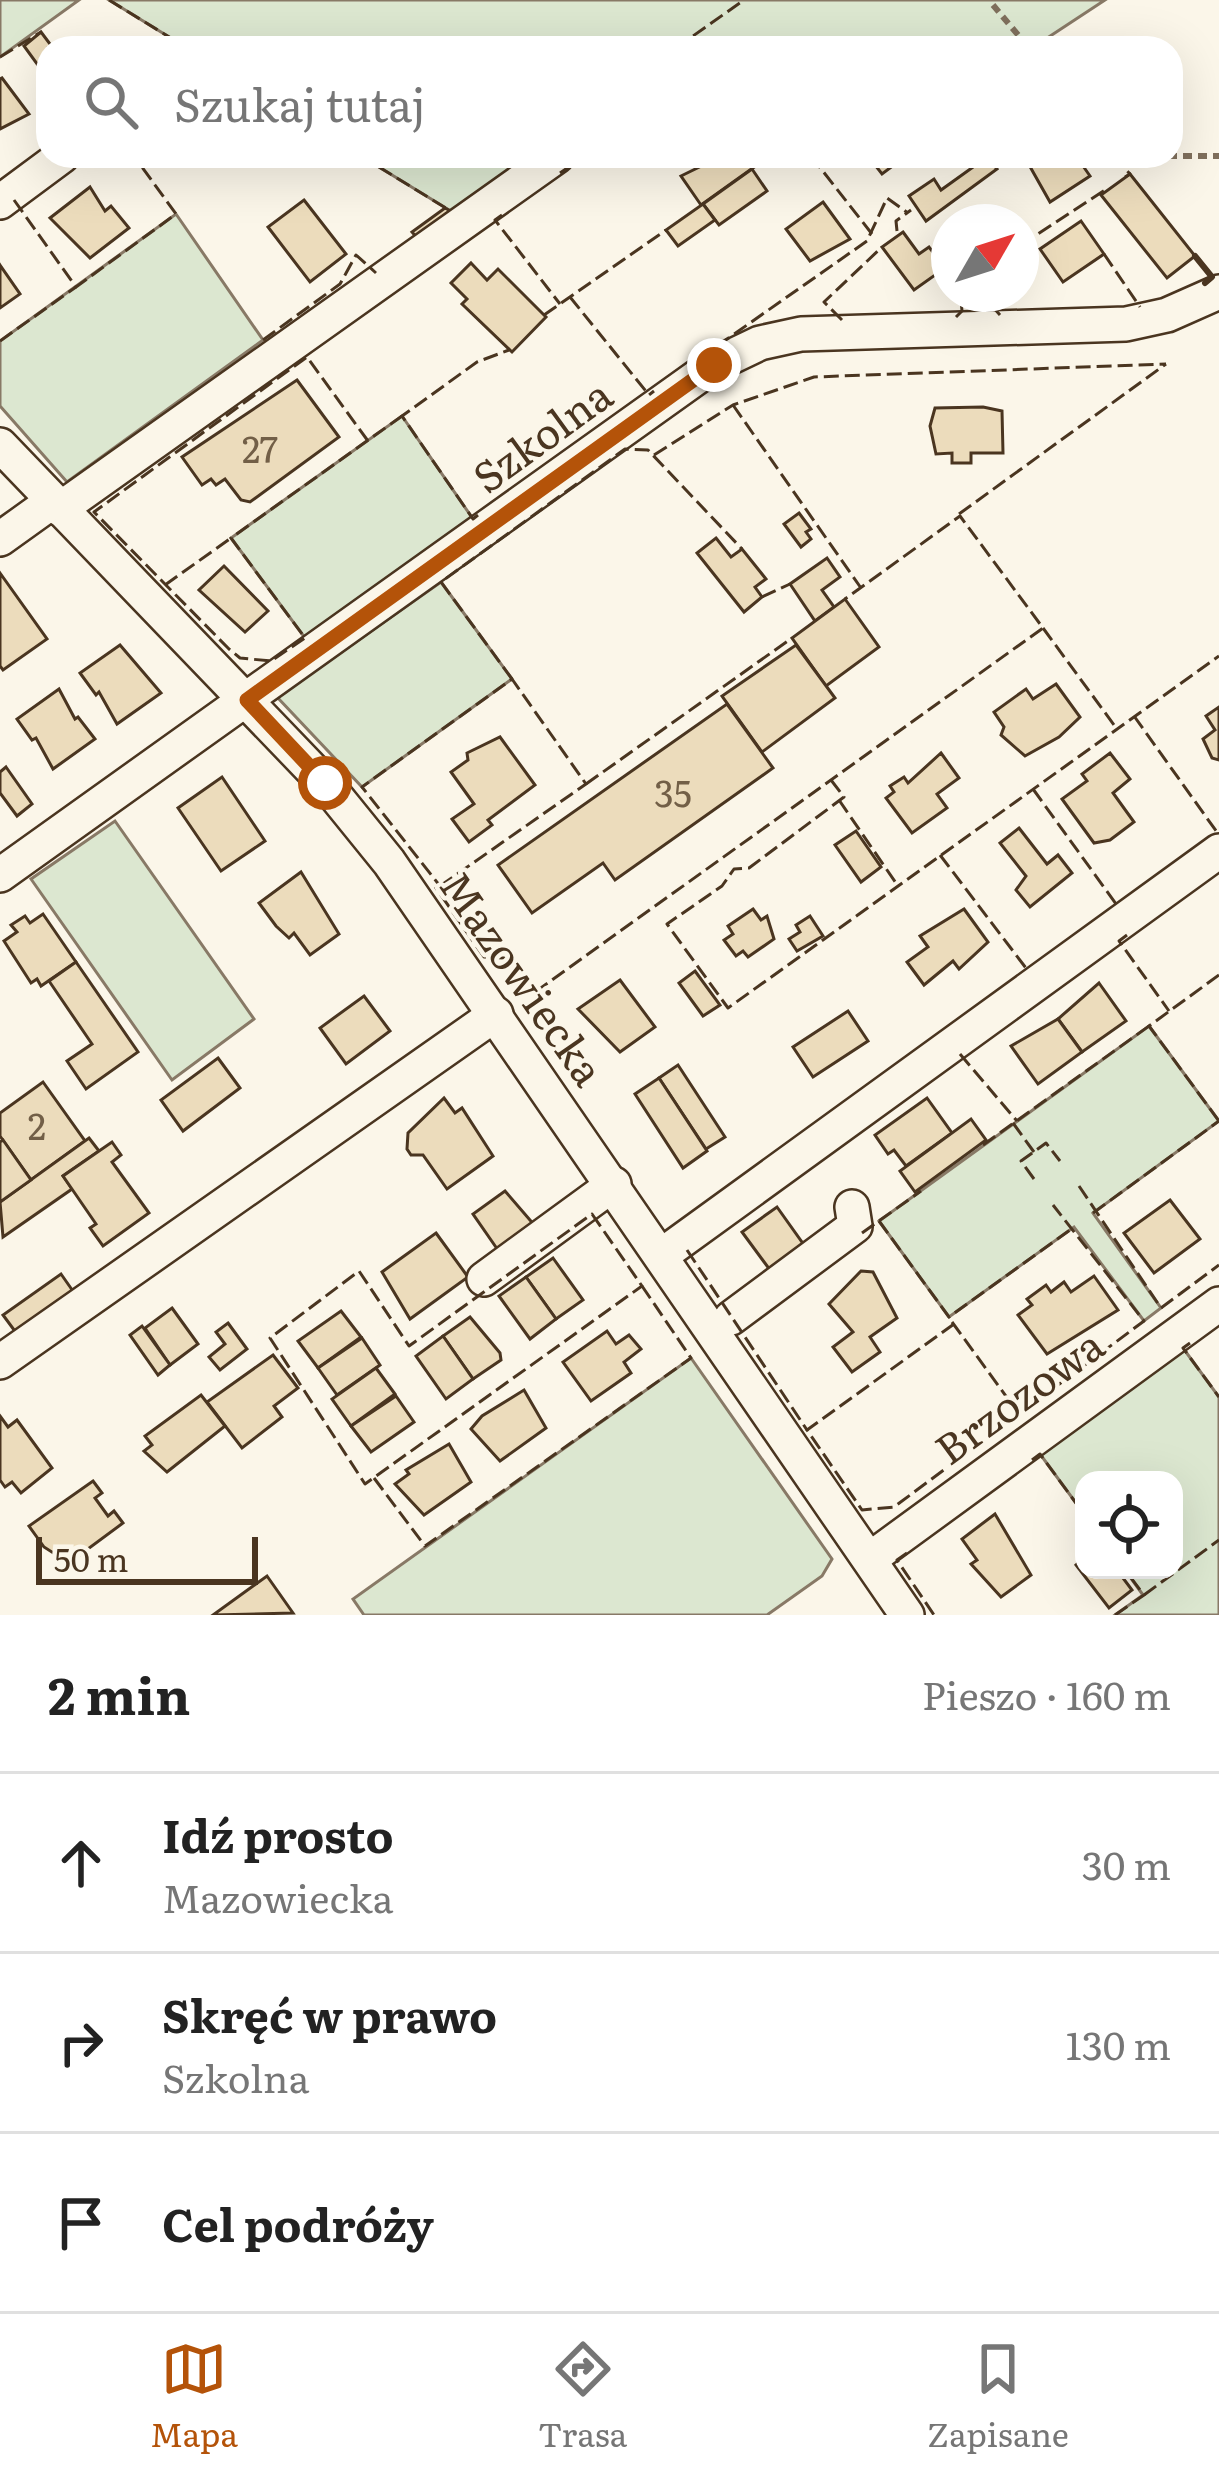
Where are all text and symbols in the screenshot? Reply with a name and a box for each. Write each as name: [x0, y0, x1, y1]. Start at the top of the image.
search box: [36, 36, 1183, 168]
icon: search: [78, 69, 144, 135]
text: Szukaj tutaj: [174, 69, 425, 136]
north arrow: [931, 204, 1039, 312]
route end: [687, 338, 741, 392]
street label: Szkolna: [458, 362, 624, 506]
house number: 27: [242, 421, 278, 474]
route start: [298, 756, 352, 810]
house number: 35: [654, 765, 692, 818]
street label: Mazowiecka: [427, 857, 621, 1097]
house number: 2: [28, 1098, 46, 1151]
street label: Brzozowa: [921, 1312, 1116, 1477]
map controls: [1075, 1471, 1183, 1579]
button: locate: [1075, 1471, 1183, 1579]
scale bar: [36, 1531, 258, 1584]
text: 50 m: [54, 1533, 128, 1582]
text: 2 min: [48, 1655, 191, 1731]
text: Pieszo · 160 m: [922, 1664, 1171, 1722]
text: Idź prosto: [162, 1800, 394, 1867]
icon: ahead: [48, 1830, 114, 1896]
text: 30 m: [1082, 1834, 1171, 1892]
text: Mazowiecka: [162, 1867, 394, 1925]
text: Skręć w prawo: [162, 1980, 497, 2047]
icon: right: [48, 2010, 114, 2076]
text: 130 m: [1066, 2014, 1171, 2072]
text: Szkolna: [162, 2047, 310, 2105]
text: Cel podróży: [162, 2189, 434, 2256]
icon: arrive: [48, 2190, 114, 2256]
tab: Mapa: [150, 2336, 238, 2457]
tab: Trasa: [538, 2336, 627, 2457]
tab: Zapisane: [927, 2336, 1069, 2457]

